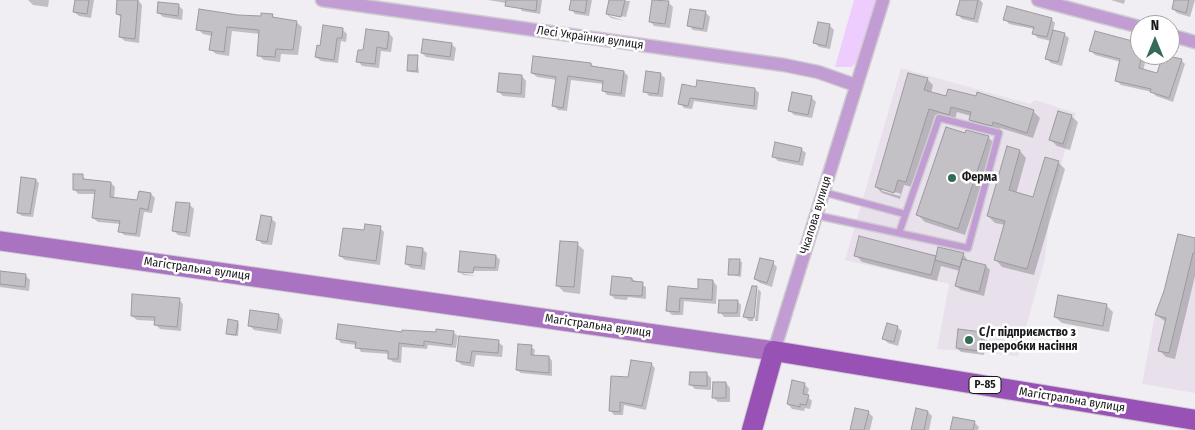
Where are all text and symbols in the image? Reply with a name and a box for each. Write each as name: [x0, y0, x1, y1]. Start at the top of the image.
north arrow: [1130, 15, 1180, 65]
text: N: [1151, 17, 1159, 34]
street label: Лесі Українки вулиця: [536, 23, 644, 53]
place label: Ферма: [962, 171, 997, 185]
marker: Ферма: [946, 172, 958, 184]
street label: Чкалова вулиця: [797, 174, 835, 256]
street label: Магістральна вулиця: [143, 254, 251, 284]
street label: Магістральна вулиця: [544, 311, 652, 341]
place label: С/г підприємство з переробки насіння: [979, 326, 1078, 354]
marker: С/г підприємство з переробки насіння: [963, 334, 975, 346]
road number: Р-85: [969, 376, 1001, 394]
street label: Магістральна вулиця: [1018, 385, 1126, 415]

